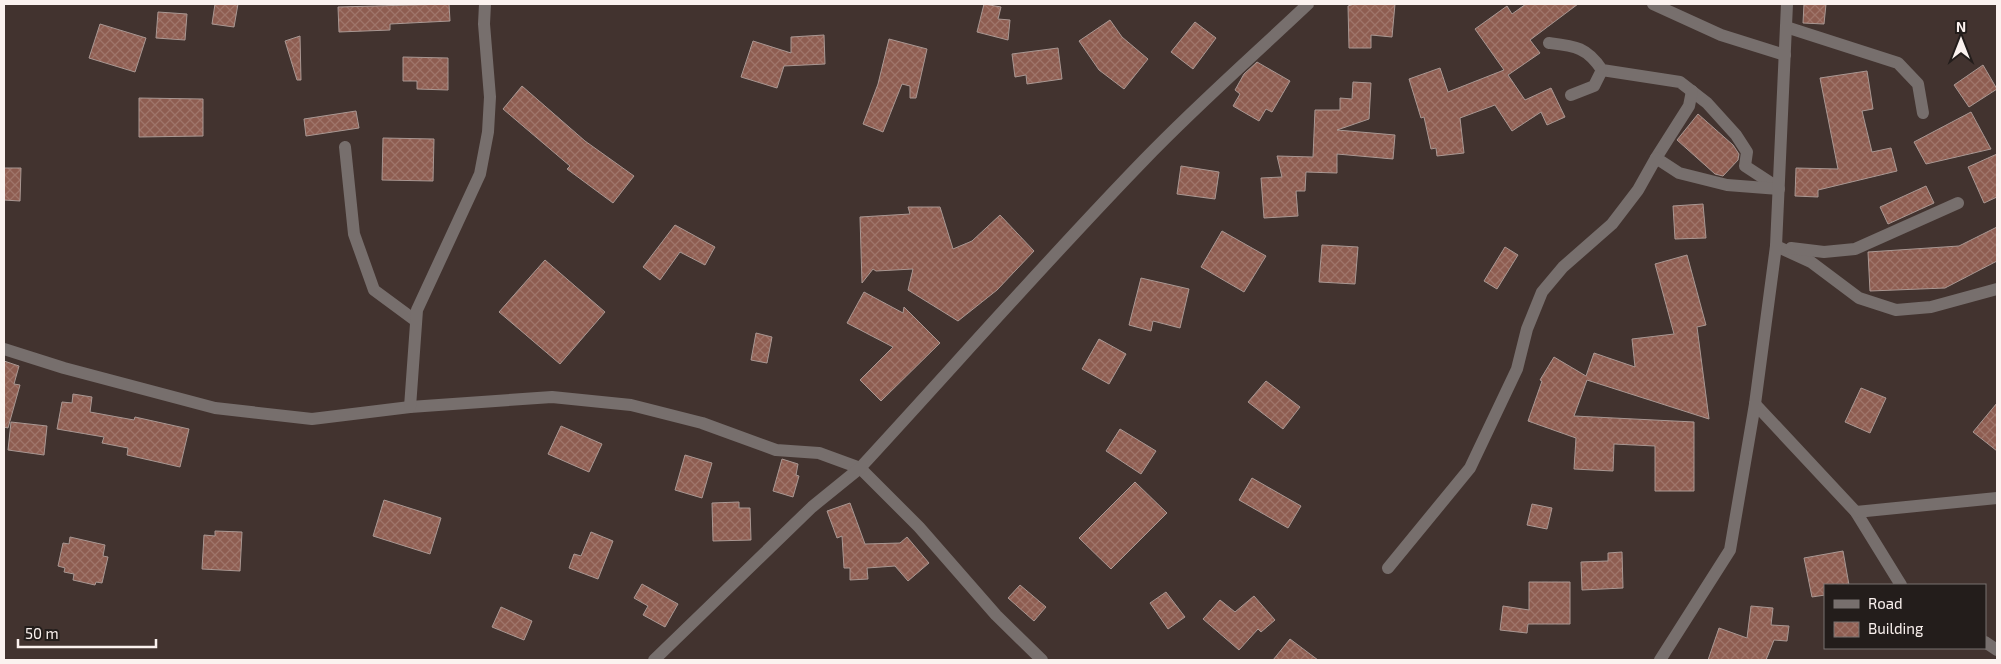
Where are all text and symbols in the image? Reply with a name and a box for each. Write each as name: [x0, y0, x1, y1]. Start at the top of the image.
north arrow: [1936, 15, 1986, 65]
text: N: [1956, 18, 1966, 35]
legend: [1824, 584, 1986, 649]
text: Road: [1868, 594, 1903, 612]
scale bar: [18, 616, 155, 648]
text: Building: [1868, 619, 1924, 637]
text: 50 m: [25, 624, 59, 642]

